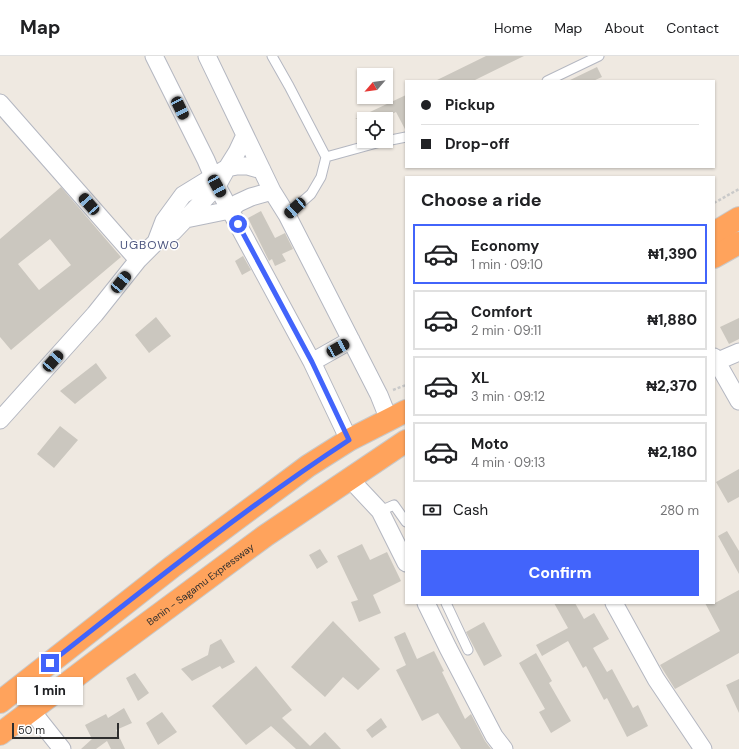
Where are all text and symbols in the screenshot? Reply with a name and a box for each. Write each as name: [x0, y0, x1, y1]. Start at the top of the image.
text: Map: [20, 15, 60, 40]
text: Home: [494, 19, 532, 37]
text: Map: [554, 19, 582, 37]
text: About: [604, 19, 644, 37]
text: Contact: [666, 19, 719, 37]
north arrow: [357, 68, 393, 104]
map controls: [357, 68, 393, 148]
car: [169, 95, 191, 121]
text: Pickup: [445, 95, 495, 115]
button: locate: [357, 112, 393, 148]
text: Drop-off: [445, 134, 510, 154]
car: [206, 173, 228, 199]
text: Choose a ride: [421, 188, 542, 212]
car: [77, 191, 101, 217]
car: [282, 196, 308, 220]
route start: [229, 215, 247, 233]
icon: car: [423, 236, 459, 272]
text: Economy: [471, 236, 539, 256]
district label: UGBOWO: [120, 237, 180, 253]
text: ₦1,390: [648, 244, 697, 264]
text: 1 min · 09:10: [471, 256, 543, 273]
car: [109, 269, 133, 295]
icon: car: [423, 302, 459, 338]
text: Comfort: [471, 302, 532, 322]
text: ₦1,880: [647, 310, 697, 330]
text: 2 min · 09:11: [471, 322, 541, 339]
car: [325, 337, 351, 359]
car: [41, 348, 65, 374]
icon: car: [423, 368, 459, 404]
text: XL: [471, 368, 489, 388]
text: ₦2,370: [646, 376, 697, 396]
text: 3 min · 09:12: [471, 388, 545, 405]
icon: car: [423, 434, 459, 470]
text: Moto: [471, 434, 509, 454]
text: ₦2,180: [648, 442, 697, 462]
text: 4 min · 09:13: [471, 454, 545, 471]
icon: cash: [421, 499, 443, 521]
text: Cash: [453, 500, 488, 520]
text: 280 m: [660, 502, 699, 519]
street label: Benin - Sagamu Expressway: [144, 540, 257, 629]
button: Confirm: [421, 550, 699, 596]
route end: [41, 654, 59, 672]
callout: 1 min: [17, 677, 83, 705]
text: 1 min: [34, 682, 66, 699]
scale bar: [12, 721, 119, 740]
text: 50 m: [18, 723, 45, 737]

